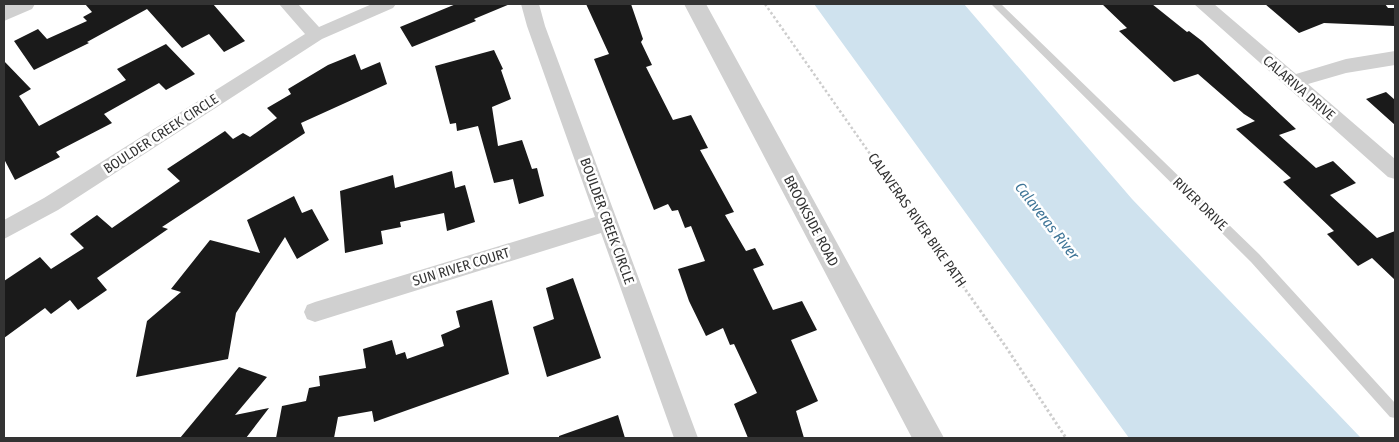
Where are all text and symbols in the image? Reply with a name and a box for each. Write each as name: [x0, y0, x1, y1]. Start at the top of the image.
street label: CALARIVA DRIVE: [1259, 52, 1339, 124]
street label: BOULDER CREEK CIRCLE: [100, 90, 222, 177]
street label: CALAVERAS RIVER BIKE PATH: [864, 150, 970, 290]
street label: BOULDER CREEK CIRCLE: [576, 155, 638, 287]
street label: BROOKSIDE ROAD: [780, 173, 842, 269]
street label: RIVER DRIVE: [1169, 174, 1231, 234]
water label: Calaveras River: [1011, 179, 1083, 264]
street label: SUN RIVER COURT: [410, 244, 512, 290]

